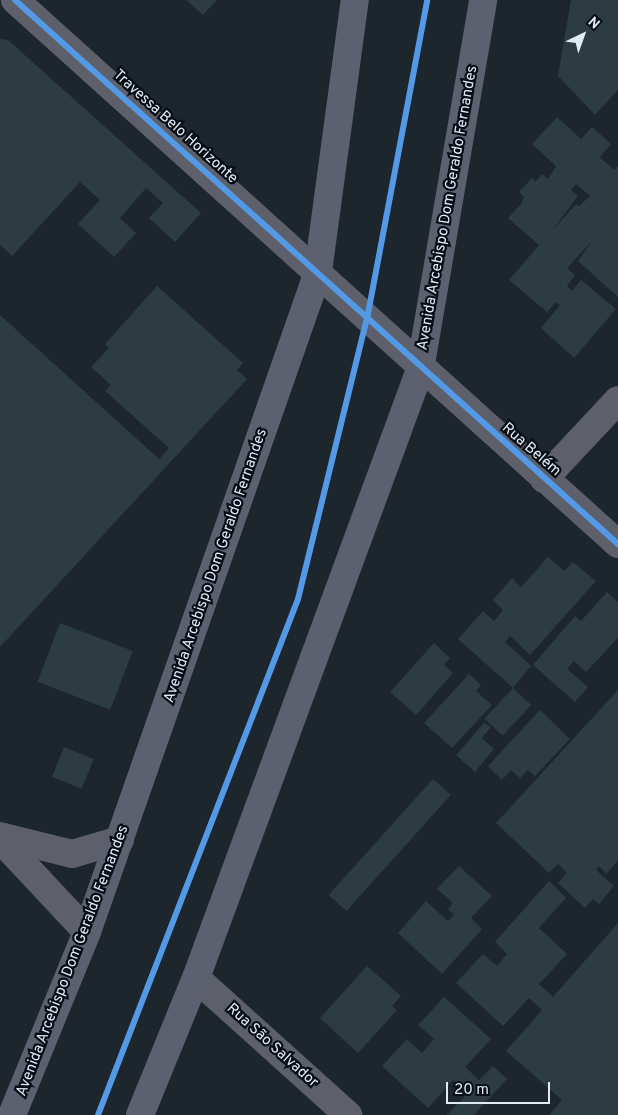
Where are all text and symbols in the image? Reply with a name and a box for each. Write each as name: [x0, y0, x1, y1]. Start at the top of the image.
north arrow: [558, 10, 608, 60]
text: N: [584, 14, 603, 33]
street label: Avenida Arcebispo Dom Geraldo Fernandes: [414, 64, 482, 352]
street label: Travessa Belo Horizonte: [109, 66, 241, 188]
street label: Rua Belém: [498, 419, 564, 481]
street label: Avenida Arcebispo Dom Geraldo Fernandes: [160, 426, 272, 706]
street label: Avenida Arcebispo Dom Geraldo Fernandes: [13, 823, 133, 1099]
street label: Rua São Salvador: [222, 1000, 322, 1092]
scale bar: [448, 1072, 552, 1104]
text: 20 m: [454, 1081, 489, 1100]

